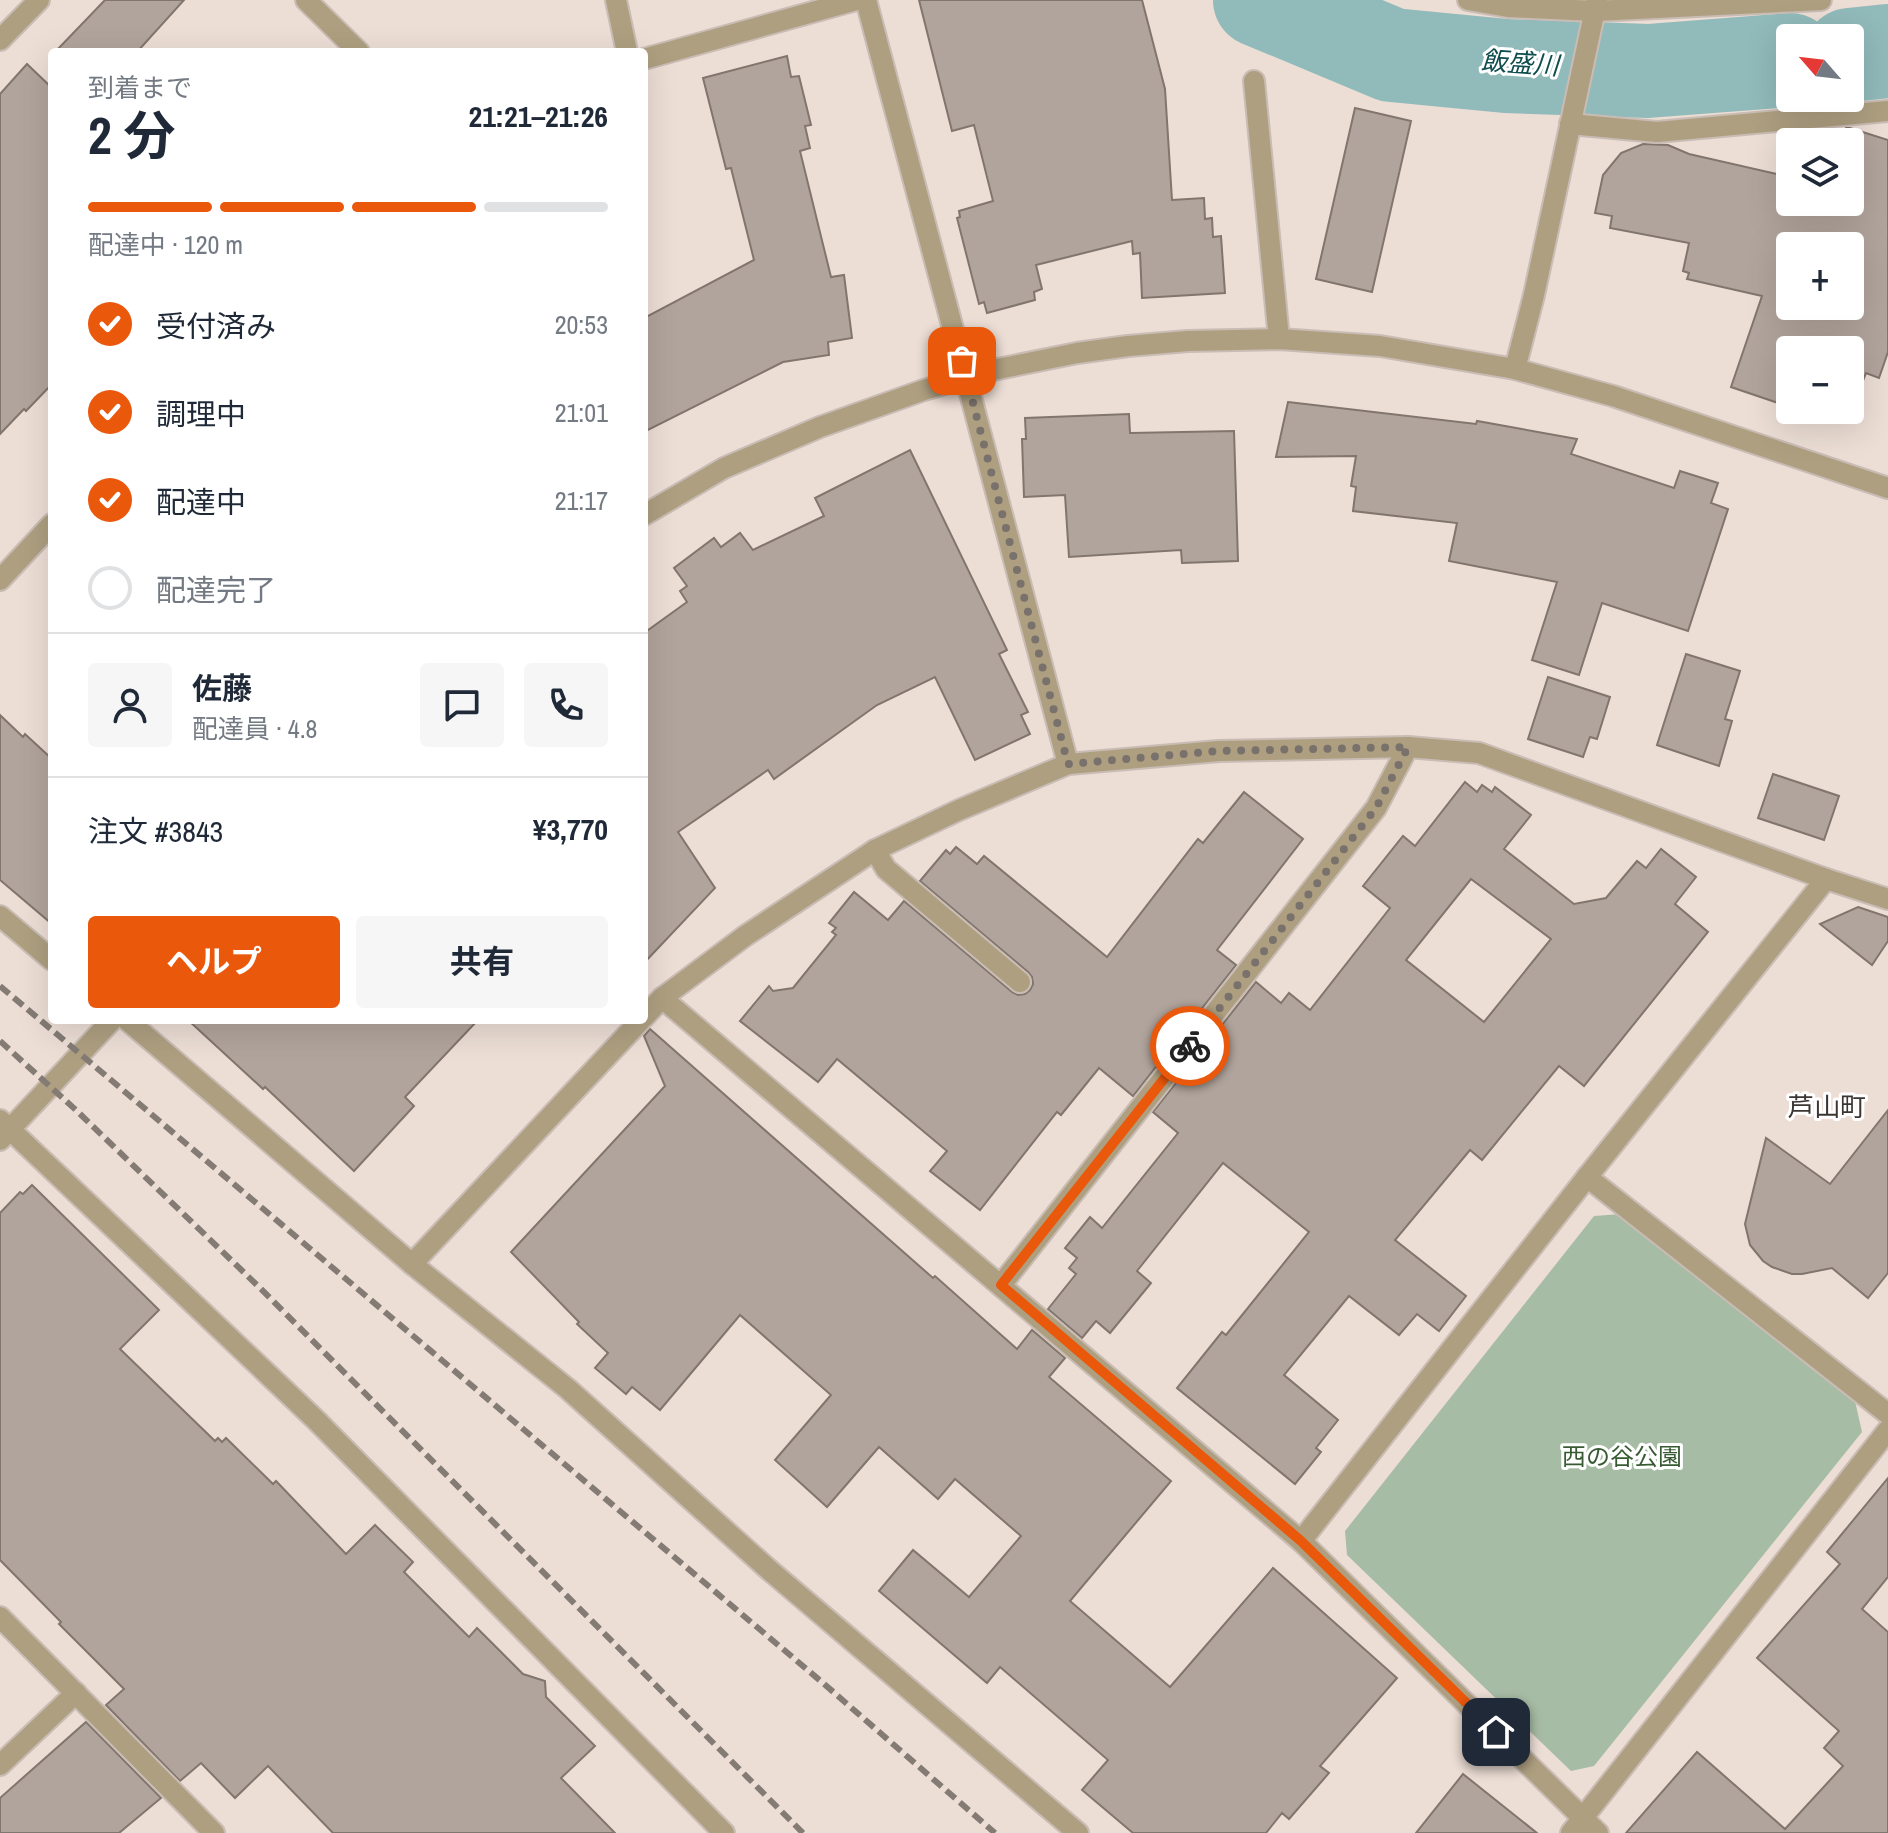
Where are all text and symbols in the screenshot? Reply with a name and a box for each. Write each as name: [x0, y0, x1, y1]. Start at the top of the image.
north arrow: [1776, 24, 1864, 112]
map controls: [1776, 24, 1864, 424]
water label: 飯盛川: [1480, 42, 1563, 83]
text: 到着まで: [88, 70, 192, 105]
text: 21:21–21:26: [469, 96, 608, 136]
text: 2 分: [88, 100, 176, 170]
button: layers: [1776, 128, 1864, 216]
text: 配達中 · 120 m: [88, 227, 243, 262]
button: +: [1776, 232, 1864, 320]
icon: check: [88, 302, 132, 346]
text: 受付済み: [156, 306, 276, 346]
text: 20:53: [555, 307, 608, 342]
pin: [928, 327, 996, 395]
button: −: [1776, 336, 1864, 424]
icon: bag: [940, 339, 984, 383]
icon: check: [88, 390, 132, 434]
text: 調理中: [156, 394, 246, 434]
text: 21:01: [555, 395, 608, 430]
icon: check: [88, 478, 132, 522]
text: 配達中: [156, 482, 246, 522]
text: 21:17: [555, 483, 608, 518]
text: 配達完了: [156, 570, 276, 610]
button: person: [88, 663, 172, 747]
button: chat: [420, 663, 504, 747]
button: phone: [524, 663, 608, 747]
text: 佐藤: [192, 668, 252, 708]
text: 配達員 · 4.8: [192, 711, 317, 746]
text: ¥3,770: [533, 809, 608, 849]
text: 注文 #3843: [88, 811, 223, 851]
button: ヘルプ: [88, 916, 340, 1008]
button: 共有: [356, 916, 608, 1008]
courier: [1150, 1006, 1230, 1086]
icon: bike: [1168, 1024, 1212, 1068]
district label: 芦山町: [1788, 1089, 1866, 1124]
park label: 西の谷公園: [1562, 1440, 1682, 1472]
pin: [1462, 1698, 1530, 1766]
icon: home: [1474, 1710, 1518, 1754]

